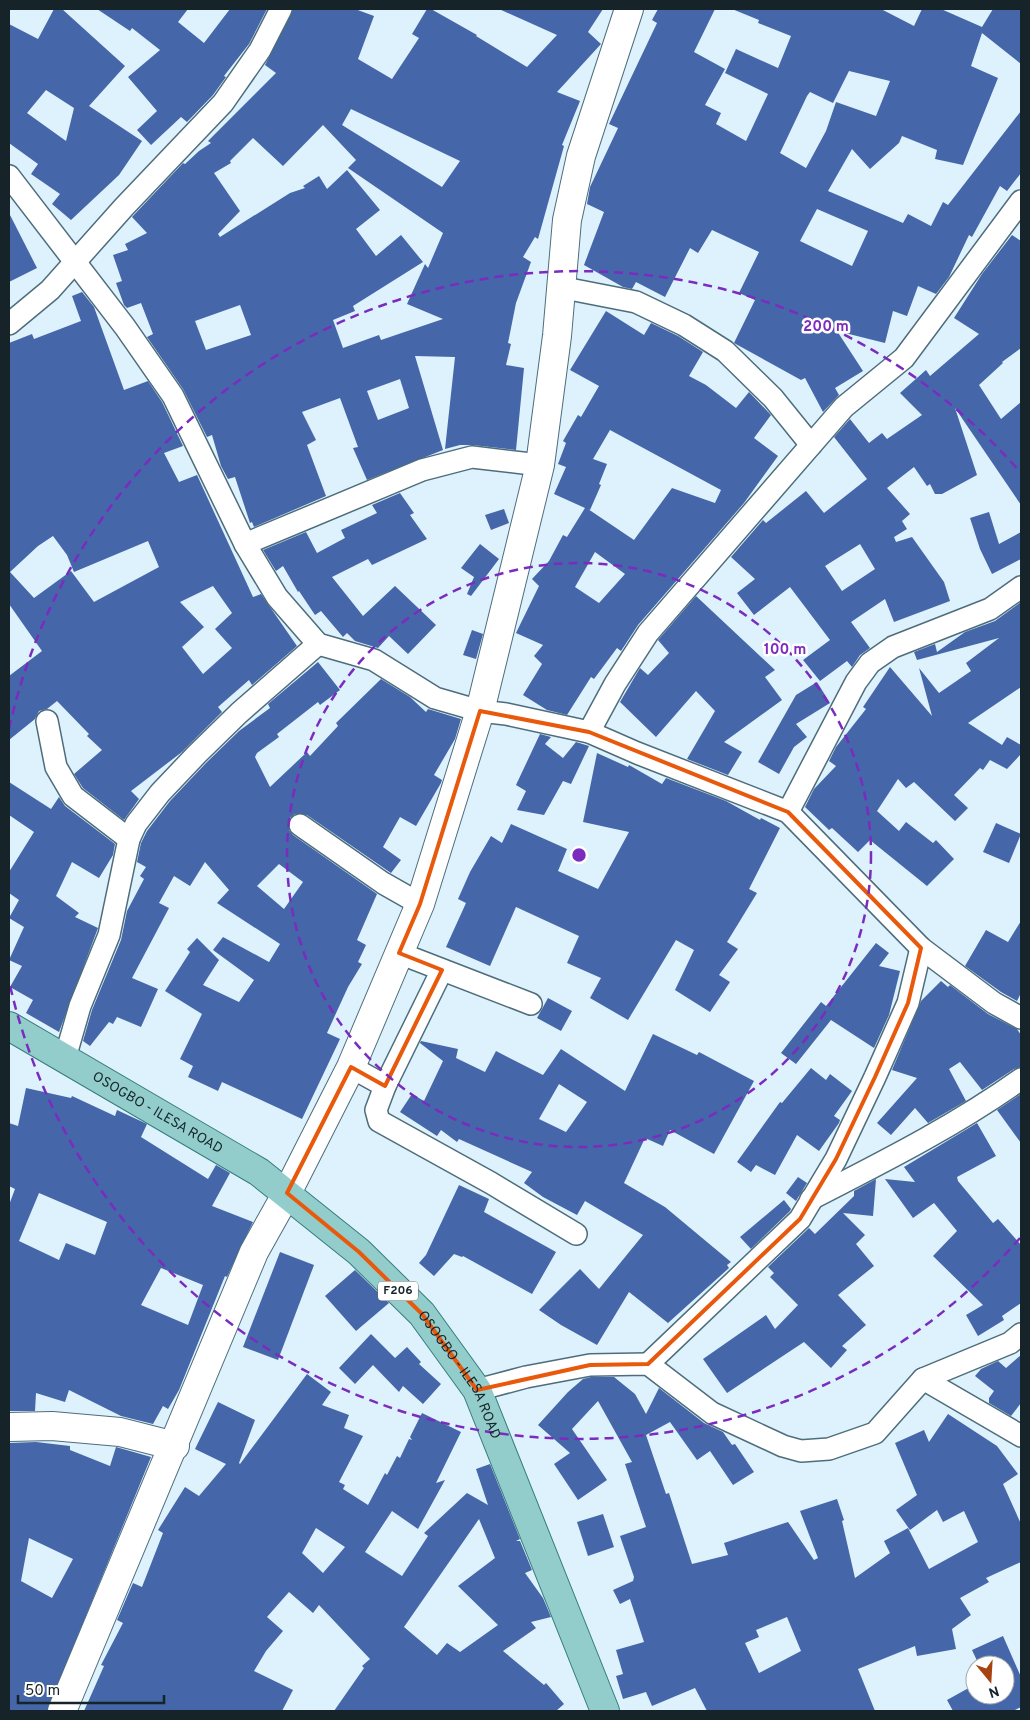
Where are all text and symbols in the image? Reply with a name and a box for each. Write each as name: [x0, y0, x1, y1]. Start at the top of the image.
text: 200 m: [803, 318, 849, 337]
text: 100 m: [764, 641, 806, 660]
centre of rings: [570, 846, 588, 864]
street label: OSOGBO - ILESA ROAD: [89, 1068, 226, 1157]
road number: F206: [378, 1282, 418, 1300]
street label: OSOGBO - ILESA ROAD: [414, 1307, 504, 1442]
north arrow: [965, 1655, 1015, 1705]
scale bar: [18, 1672, 164, 1704]
text: N: [986, 1681, 1001, 1701]
text: 50 m: [25, 1682, 60, 1701]

